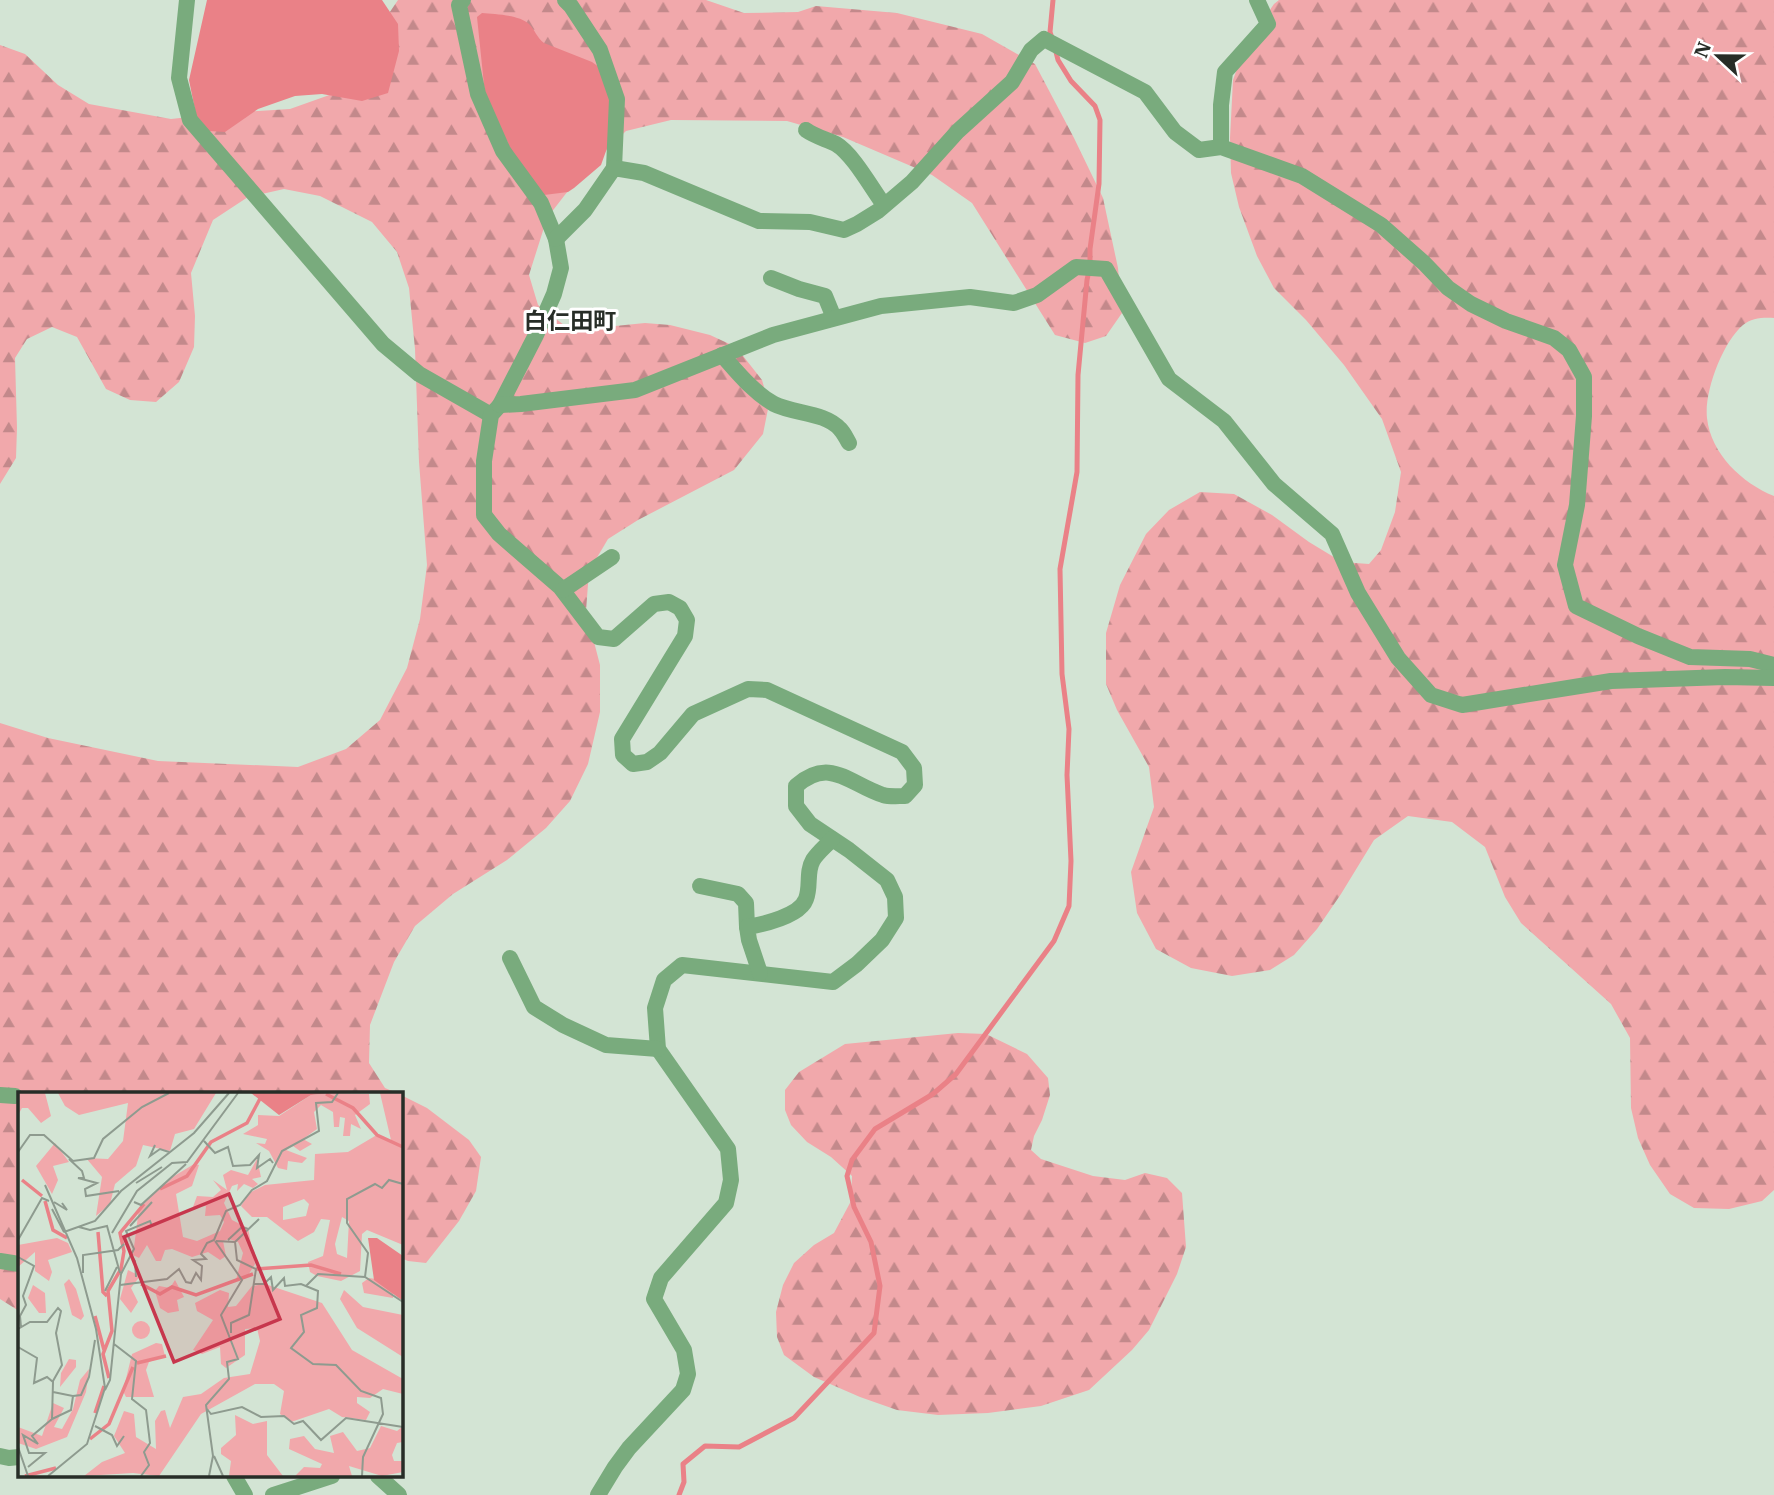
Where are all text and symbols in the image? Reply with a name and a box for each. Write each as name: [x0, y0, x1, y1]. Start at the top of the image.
north arrow: [1683, 21, 1753, 91]
text: N: [1688, 38, 1716, 61]
district label: 白仁田町: [524, 305, 616, 335]
inset map: [18, 1092, 402, 1478]

